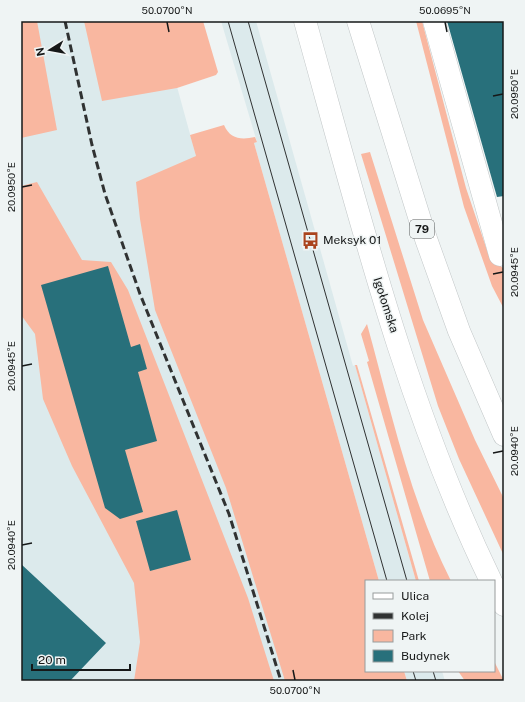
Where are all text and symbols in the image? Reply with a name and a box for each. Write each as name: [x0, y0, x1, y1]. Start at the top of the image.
text: 50.0700°N: [142, 4, 192, 16]
text: 50.0695°N: [419, 4, 471, 16]
north arrow: [30, 30, 70, 70]
text: N: [33, 47, 47, 57]
text: 20.0950°E: [508, 69, 520, 119]
text: 20.0950°E: [5, 162, 17, 212]
road number: 79: [410, 220, 434, 238]
bus stop icon: Meksyk 01: [300, 230, 320, 250]
place label: Meksyk 01: [323, 233, 381, 247]
text: 20.0945°E: [508, 247, 520, 297]
street label: Igołomska: [370, 275, 402, 335]
text: 20.0945°E: [5, 341, 17, 391]
text: 20.0940°E: [508, 426, 520, 476]
text: 20.0940°E: [5, 520, 17, 570]
legend: [365, 580, 495, 672]
text: Ulica: [401, 589, 429, 603]
text: Kolej: [401, 609, 429, 623]
text: Park: [401, 629, 427, 643]
scale bar: [32, 646, 130, 672]
text: Budynek: [401, 649, 450, 663]
text: 20 m: [38, 653, 66, 667]
text: 50.0700°N: [270, 684, 320, 696]

